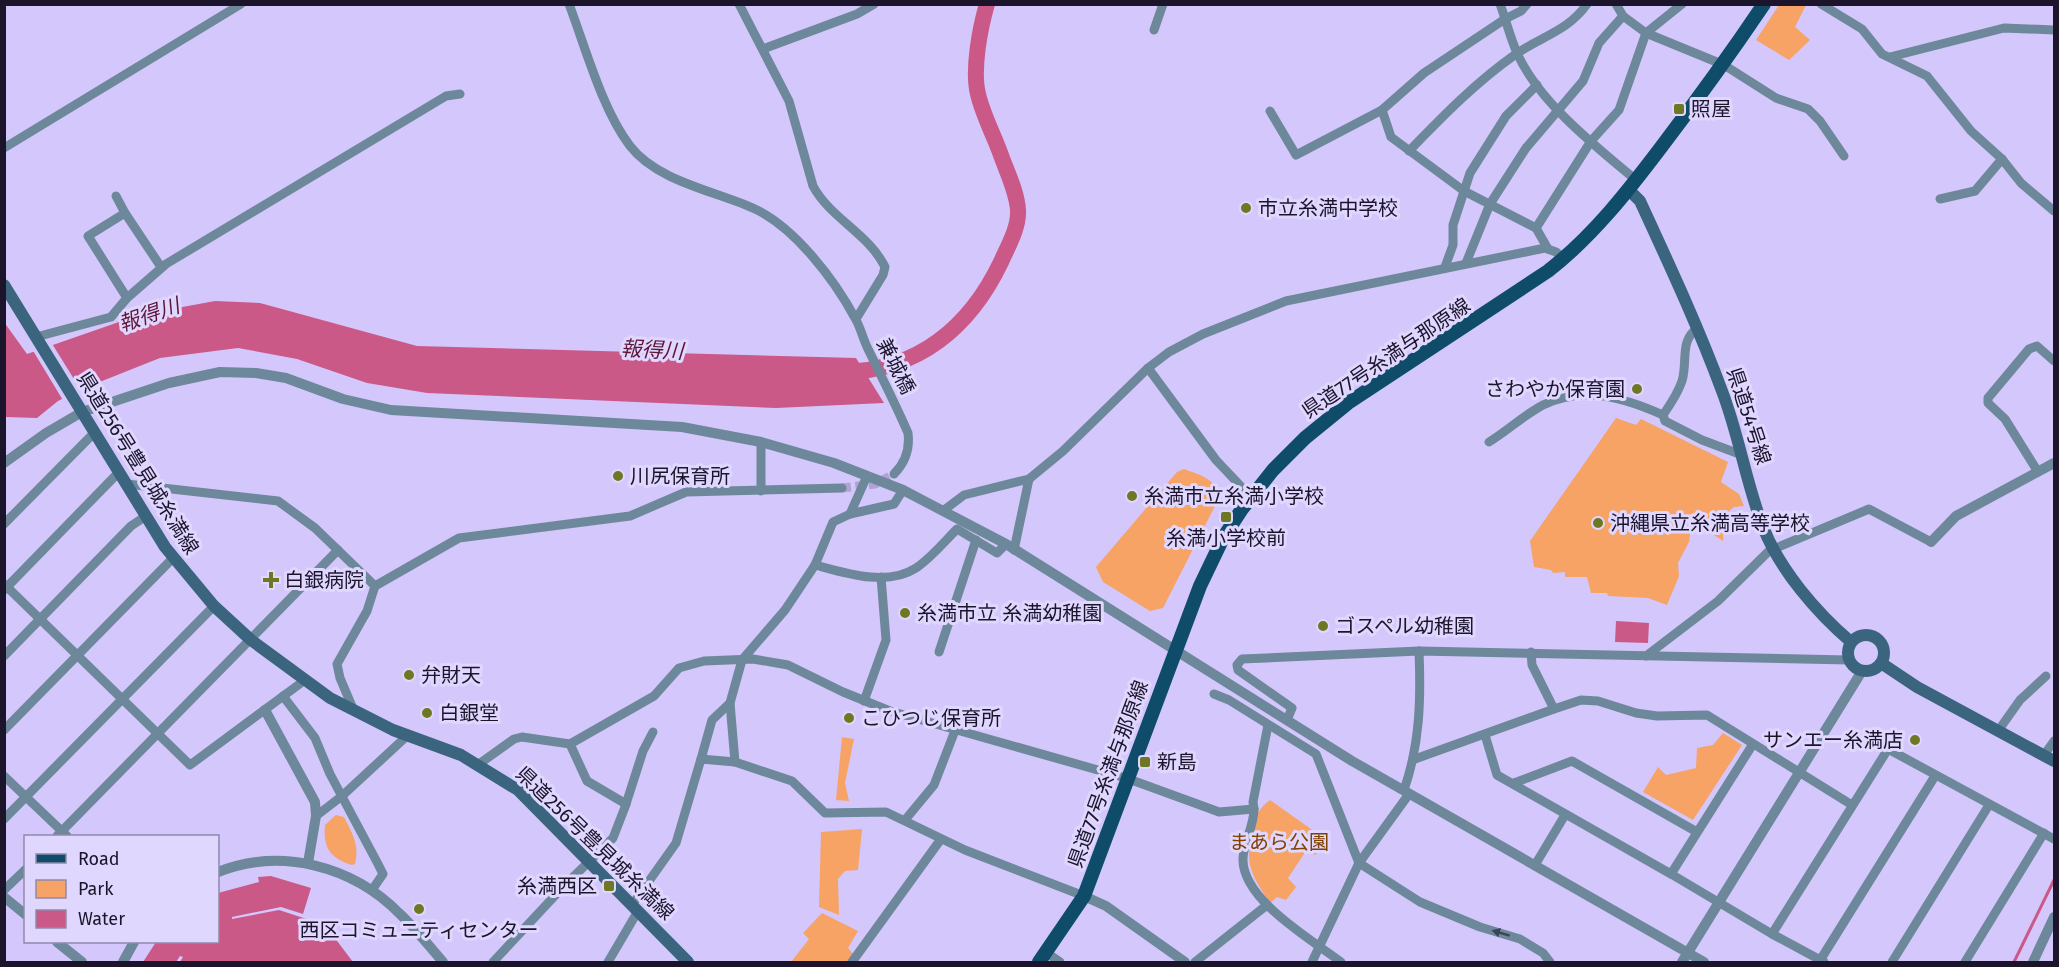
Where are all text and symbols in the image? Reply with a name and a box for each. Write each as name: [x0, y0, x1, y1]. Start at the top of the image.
place label: 照屋: [1691, 97, 1731, 121]
marker: 照屋: [1672, 102, 1686, 116]
place label: 市立糸満中学校: [1258, 196, 1398, 220]
marker: 市立糸満中学校: [1239, 201, 1253, 215]
water label: 報得川: [115, 292, 185, 338]
street label: 県道77号糸満与那原線: [1297, 293, 1475, 423]
street label: 兼城橋: [872, 334, 920, 398]
water label: 報得川: [620, 335, 686, 365]
street label: 県道54号線: [1722, 364, 1776, 468]
street label: 県道256号豊見城糸満線: [72, 367, 204, 559]
place label: さわやか保育園: [1485, 377, 1625, 401]
marker: さわやか保育園: [1630, 382, 1644, 396]
place label: 川尻保育所: [630, 464, 730, 488]
marker: 川尻保育所: [611, 469, 625, 483]
place label: 糸満市立糸満小学校: [1144, 484, 1324, 508]
marker: 糸満市立糸満小学校: [1125, 489, 1139, 503]
marker: 糸満小学校前: [1219, 510, 1233, 524]
place label: 沖縄県立糸満高等学校: [1610, 511, 1810, 535]
marker: 沖縄県立糸満高等学校: [1591, 516, 1605, 530]
place label: 糸満小学校前: [1166, 526, 1286, 550]
place label: 白銀病院: [284, 568, 364, 592]
marker: 白銀病院: [262, 571, 280, 589]
place label: 糸満市立 糸満幼稚園: [917, 601, 1102, 625]
marker: 糸満市立 糸満幼稚園: [898, 606, 912, 620]
place label: ゴスペル幼稚園: [1335, 614, 1474, 638]
marker: ゴスペル幼稚園: [1316, 619, 1330, 633]
place label: 弁財天: [421, 663, 481, 687]
marker: 弁財天: [402, 668, 416, 682]
street label: 県道77号糸満与那原線: [1063, 677, 1153, 871]
place label: 白銀堂: [439, 701, 499, 725]
marker: 白銀堂: [420, 706, 434, 720]
place label: こひつじ保育所: [861, 706, 1001, 730]
marker: こひつじ保育所: [842, 711, 856, 725]
place label: サンエー糸満店: [1763, 728, 1903, 752]
marker: サンエー糸満店: [1908, 733, 1922, 747]
place label: 新島: [1157, 750, 1197, 774]
marker: 新島: [1138, 755, 1152, 769]
street label: 県道256号豊見城糸満線: [511, 761, 679, 925]
park label: まあら公園: [1229, 830, 1329, 854]
legend: [24, 835, 219, 943]
text: Road: [78, 848, 120, 870]
place label: 糸満西区: [517, 874, 597, 898]
text: Park: [78, 878, 114, 900]
marker: 糸満西区: [602, 879, 616, 893]
marker: 西区コミュニティセンター: [412, 902, 426, 916]
text: Water: [78, 908, 125, 930]
place label: 西区コミュニティセンター: [300, 918, 538, 942]
one-way arrow: [1492, 928, 1510, 938]

